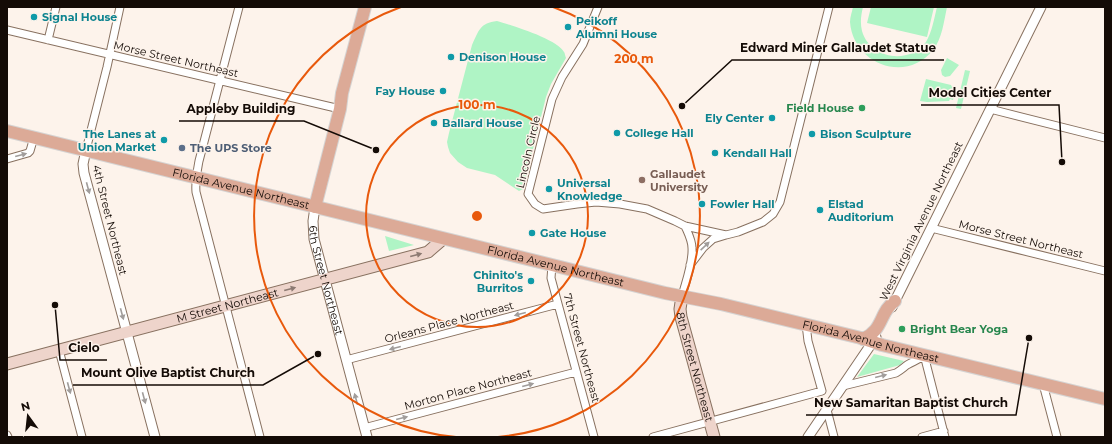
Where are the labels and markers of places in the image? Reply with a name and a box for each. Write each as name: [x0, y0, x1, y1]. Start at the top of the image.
place label: Signal House: [42, 10, 117, 24]
marker: Signal House: [29, 12, 39, 22]
place label: Peikoff Alumni House: [575, 14, 657, 41]
marker: Peikoff Alumni House: [563, 22, 573, 32]
callout: Edward Miner Gallaudet Statue: [732, 36, 944, 60]
place label: Denison House: [459, 50, 546, 64]
marker: Denison House: [446, 52, 456, 62]
callout: Model Cities Center: [921, 81, 1059, 105]
place label: Fay House: [375, 84, 435, 98]
marker: Fay House: [438, 86, 448, 96]
callout: Appleby Building: [179, 97, 304, 121]
place label: Field House: [786, 101, 854, 115]
marker: Field House: [857, 103, 867, 113]
place label: Ely Center: [705, 111, 764, 125]
marker: Ely Center: [767, 113, 777, 123]
place label: Ballard House: [442, 116, 522, 130]
marker: Ballard House: [429, 118, 439, 128]
place label: College Hall: [625, 126, 694, 140]
place label: The Lanes at Union Market: [78, 127, 156, 154]
place label: Bison Sculpture: [820, 127, 911, 141]
marker: College Hall: [612, 128, 622, 138]
marker: Bison Sculpture: [807, 129, 817, 139]
marker: The Lanes at Union Market: [159, 135, 169, 145]
place label: The UPS Store: [190, 141, 272, 155]
marker: The UPS Store: [177, 143, 187, 153]
place label: Kendall Hall: [723, 146, 792, 160]
marker: Kendall Hall: [710, 148, 720, 158]
place label: Gallaudet University: [650, 167, 708, 194]
marker: Gallaudet University: [637, 175, 647, 185]
place label: Universal Knowledge: [557, 176, 623, 203]
marker: Universal Knowledge: [544, 184, 554, 194]
place label: Fowler Hall: [710, 197, 775, 211]
place label: Elstad Auditorium: [827, 197, 894, 224]
marker: Fowler Hall: [697, 199, 707, 209]
marker: Elstad Auditorium: [815, 205, 825, 215]
centre of rings: [470, 209, 484, 223]
place label: Gate House: [540, 226, 606, 240]
marker: Gate House: [527, 228, 537, 238]
place label: Chinito's Burritos: [473, 268, 523, 295]
marker: Chinito's Burritos: [526, 276, 536, 286]
place label: Bright Bear Yoga: [910, 322, 1008, 336]
marker: Bright Bear Yoga: [897, 324, 907, 334]
callout: Cielo: [60, 336, 107, 360]
callout: Mount Olive Baptist Church: [73, 361, 263, 385]
callout: New Samaritan Baptist Church: [806, 391, 1016, 415]

